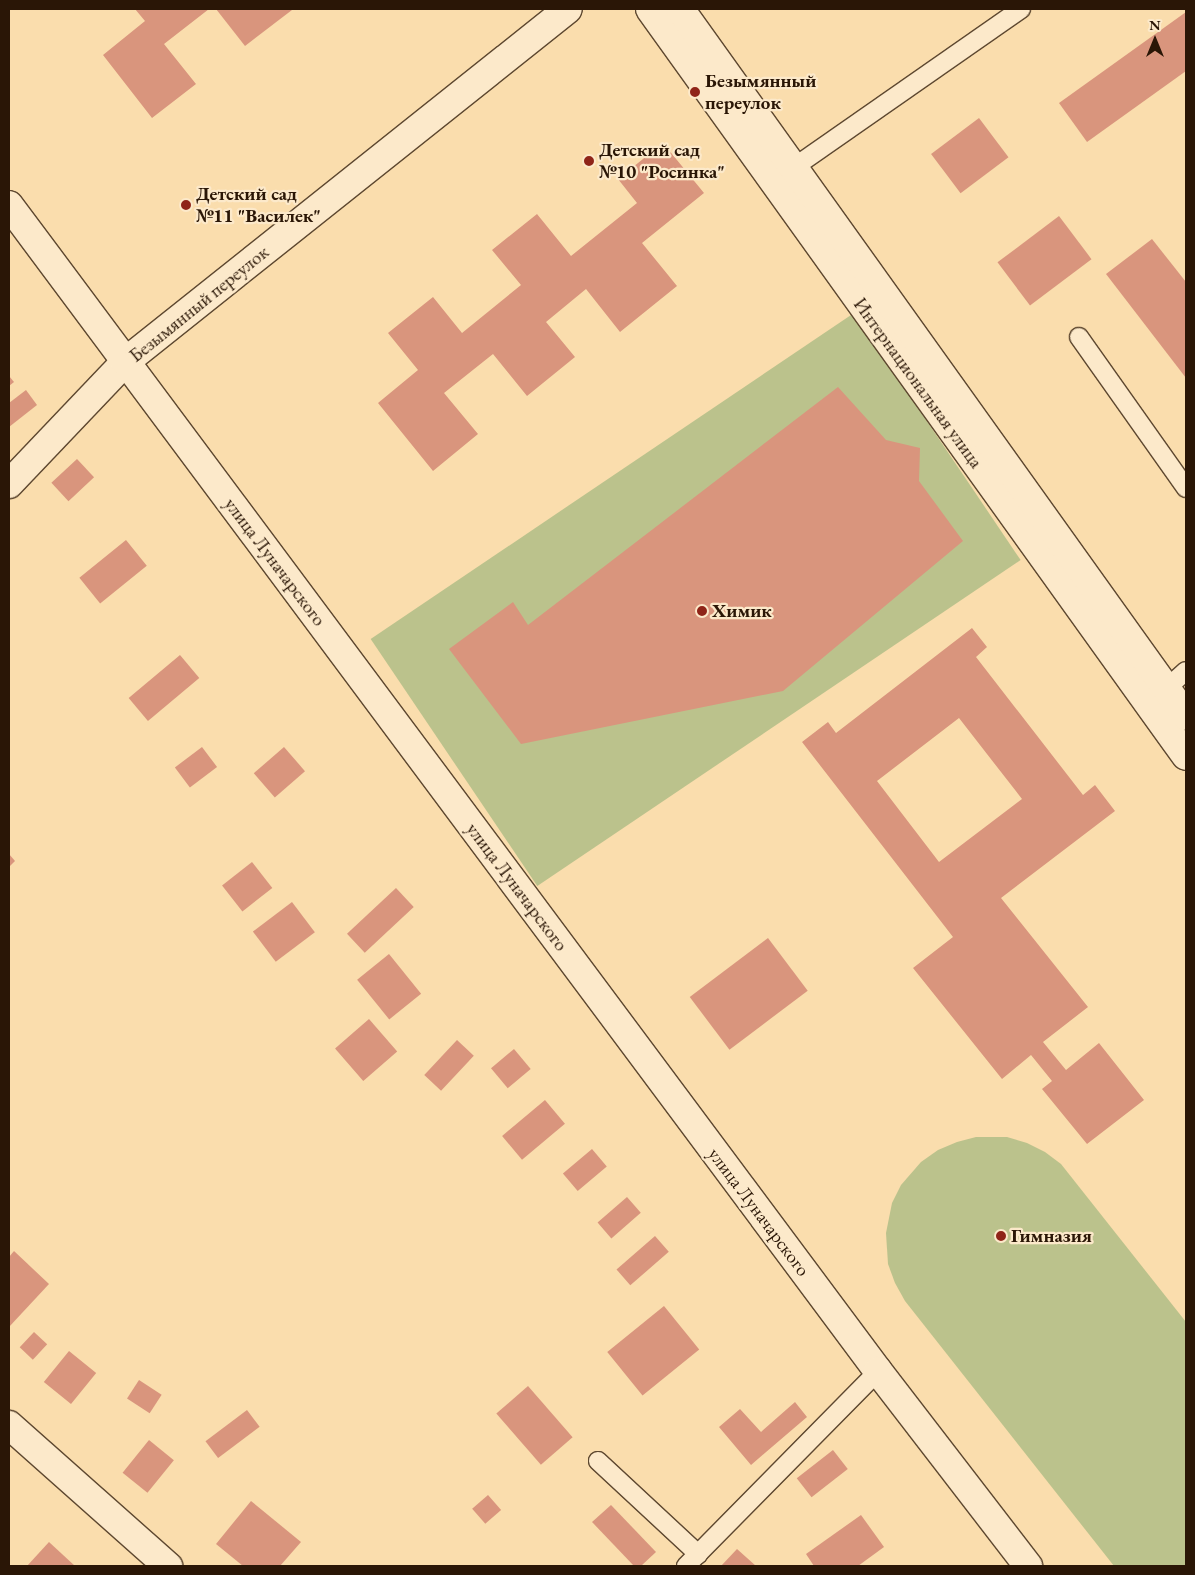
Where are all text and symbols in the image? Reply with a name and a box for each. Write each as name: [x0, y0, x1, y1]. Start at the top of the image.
north arrow: [1130, 15, 1180, 65]
text: N: [1149, 16, 1161, 34]
place label: Безымянный переулок: [705, 70, 816, 114]
marker: Безымянный переулок: [689, 86, 701, 98]
place label: Детский сад №10 "Росинка": [599, 139, 725, 183]
marker: Детский сад №10 "Росинка": [583, 155, 595, 167]
place label: Детский сад №11 "Василек": [196, 183, 321, 227]
marker: Детский сад №11 "Василек": [180, 199, 192, 211]
street label: Безымянный переулок: [125, 241, 273, 367]
street label: Интернациональная улица: [849, 293, 987, 473]
street label: улица Луначарского: [219, 493, 331, 631]
place label: Химик: [712, 600, 772, 622]
marker: Химик: [696, 605, 708, 617]
street label: улица Луначарского: [461, 818, 573, 956]
street label: улица Луначарского: [703, 1143, 815, 1281]
place label: Гимназия: [1011, 1225, 1092, 1247]
marker: Гимназия: [995, 1230, 1007, 1242]

